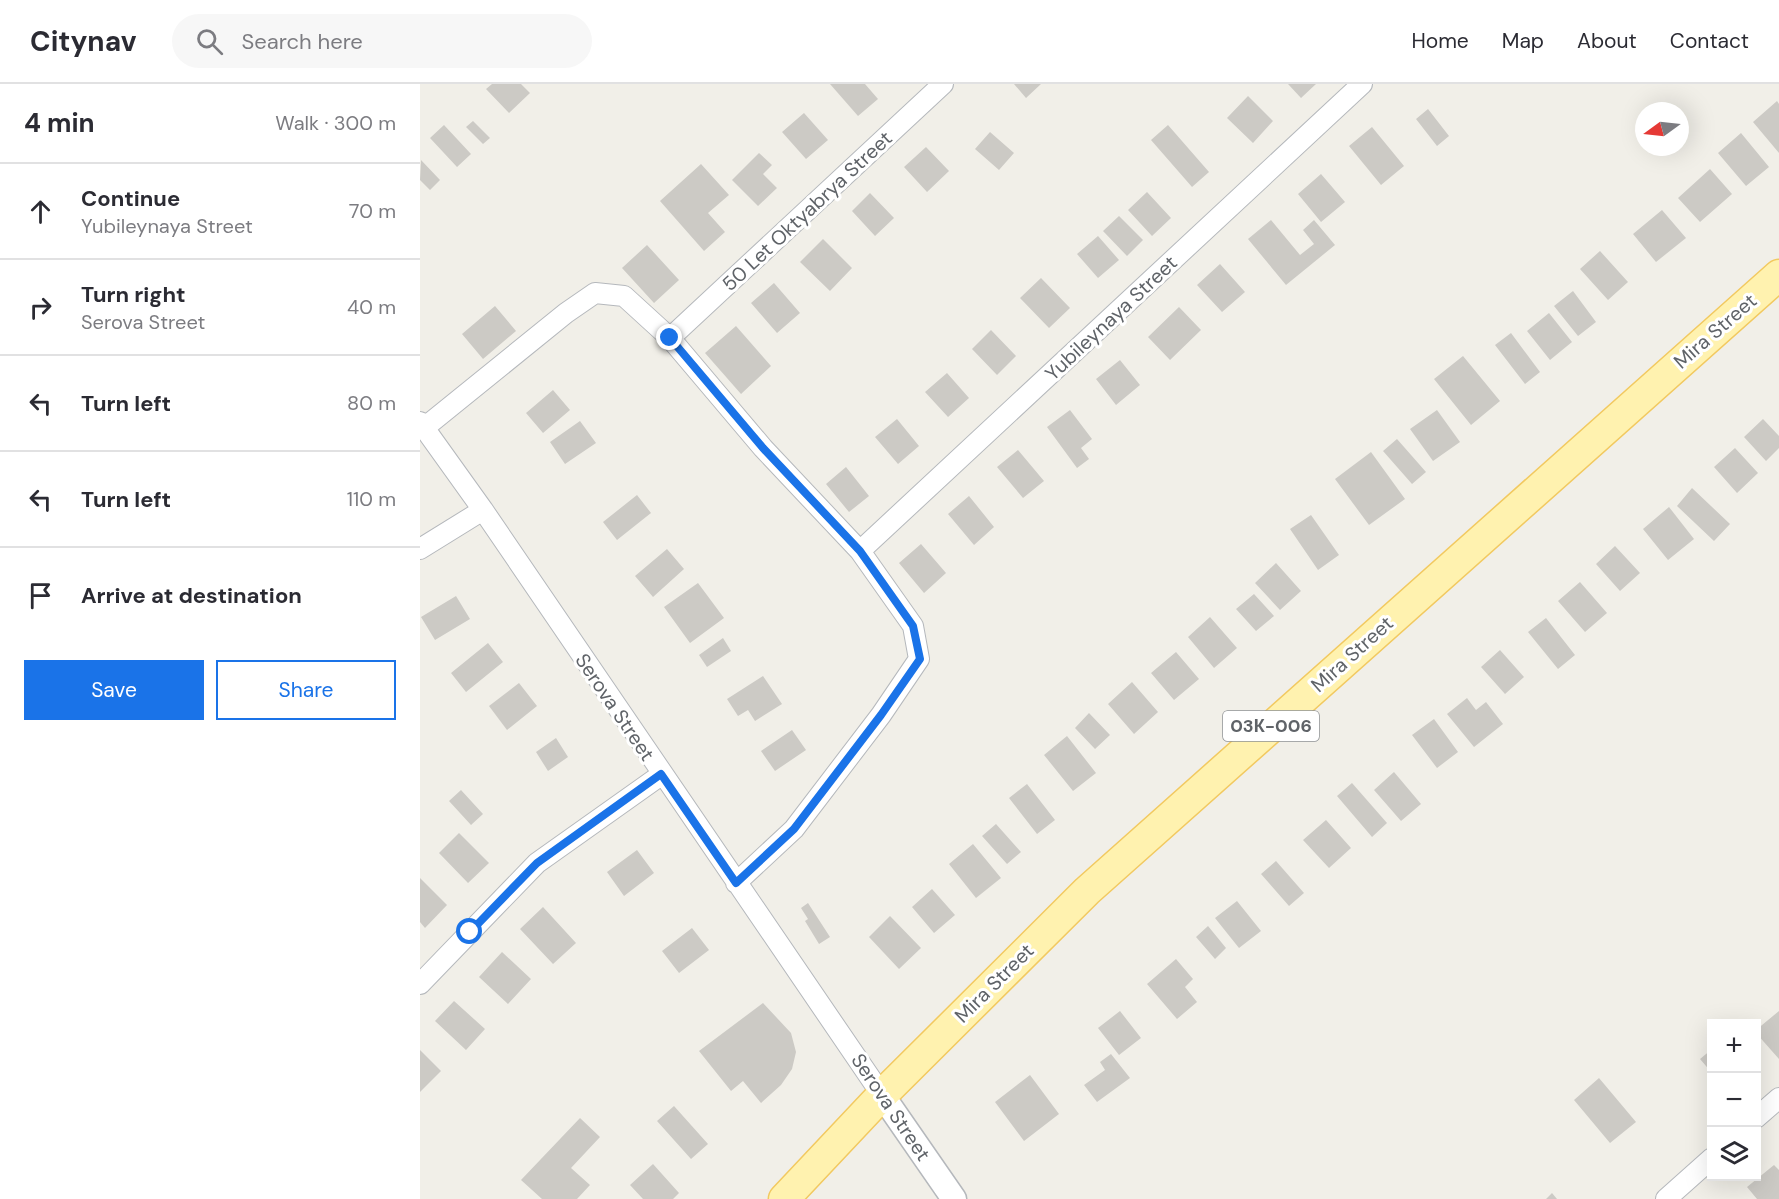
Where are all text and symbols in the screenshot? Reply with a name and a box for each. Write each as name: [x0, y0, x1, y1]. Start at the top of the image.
search box: [172, 14, 592, 68]
text: Citynav: [30, 23, 136, 60]
icon: search: [193, 25, 226, 58]
text: Search here: [241, 27, 363, 56]
text: Home: [1411, 27, 1469, 55]
text: Map: [1502, 27, 1544, 55]
text: About: [1577, 27, 1637, 55]
text: Contact: [1670, 27, 1749, 55]
north arrow: [1635, 102, 1689, 156]
text: 4 min: [24, 106, 95, 140]
text: Walk · 300 m: [275, 110, 396, 136]
street label: 50 Let Oktyabrya Street: [716, 125, 898, 297]
text: Continue: [81, 184, 180, 213]
icon: ahead: [24, 195, 57, 228]
text: 70 m: [349, 198, 396, 224]
text: Yubileynaya Street: [81, 213, 253, 239]
street label: Yubileynaya Street: [1039, 250, 1183, 386]
text: Turn right: [81, 280, 186, 309]
street label: Mira Street: [1668, 288, 1762, 374]
icon: right: [24, 291, 57, 324]
text: 40 m: [347, 294, 396, 320]
text: Serova Street: [81, 309, 205, 335]
route end: [656, 324, 682, 350]
icon: left: [24, 387, 57, 420]
text: Turn left: [81, 389, 171, 418]
text: 80 m: [347, 390, 396, 416]
icon: left: [24, 483, 57, 516]
text: Turn left: [81, 485, 171, 514]
text: 110 m: [347, 486, 396, 512]
icon: arrive: [24, 579, 57, 612]
text: Arrive at destination: [81, 581, 302, 610]
street label: Mira Street: [1305, 610, 1399, 698]
street label: Serova Street: [569, 648, 661, 766]
button: Save: [24, 660, 204, 720]
button: Share: [216, 660, 396, 720]
road number: 03К-006: [1223, 711, 1319, 741]
route start: [456, 918, 482, 944]
street label: Mira Street: [949, 938, 1039, 1028]
map controls: [1707, 1019, 1761, 1181]
button: +: [1707, 1019, 1761, 1073]
street label: Serova Street: [845, 1048, 937, 1166]
button: −: [1707, 1073, 1761, 1127]
button: layers: [1707, 1127, 1761, 1181]

